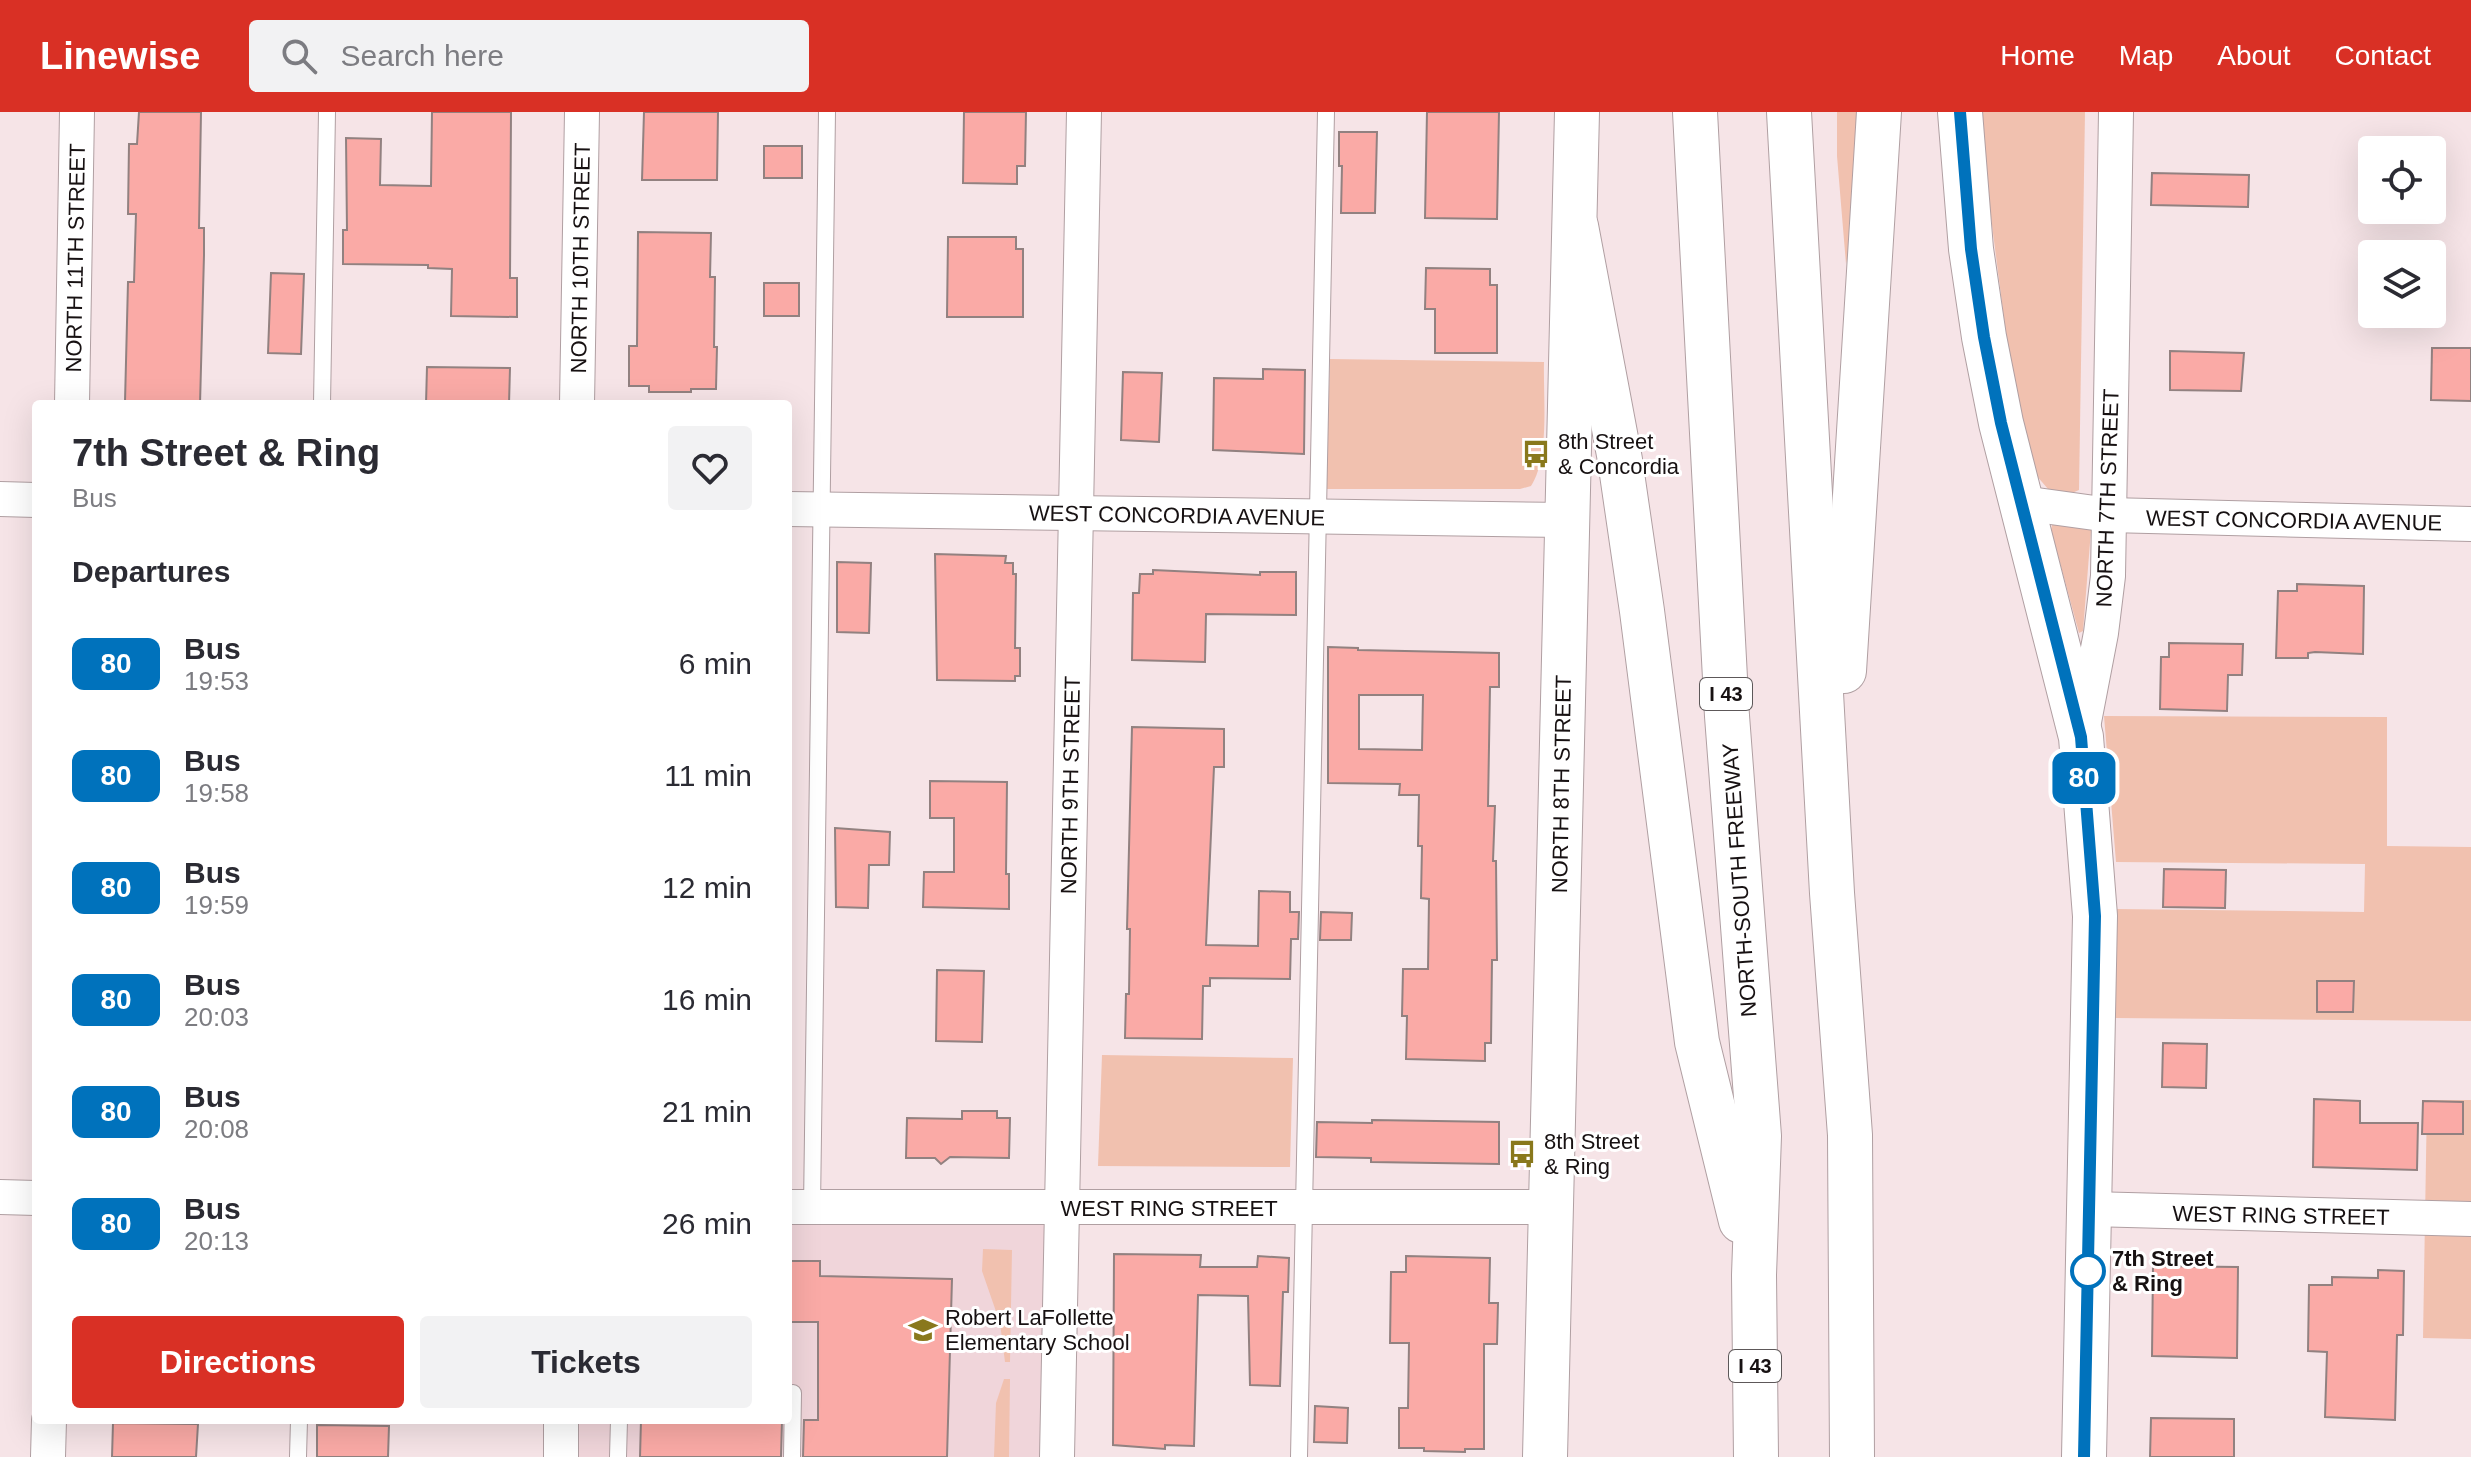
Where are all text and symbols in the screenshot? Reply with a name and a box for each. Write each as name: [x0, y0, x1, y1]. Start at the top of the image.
search box: [249, 20, 809, 92]
icon: search: [277, 34, 321, 78]
text: Linewise: [40, 35, 201, 77]
text: Search here: [341, 39, 504, 72]
text: Home: [2000, 40, 2075, 71]
text: Map: [2119, 40, 2173, 71]
text: About: [2217, 40, 2291, 71]
text: Contact: [2335, 40, 2431, 71]
map controls: [2358, 136, 2446, 328]
button: locate: [2358, 136, 2446, 224]
street label: NORTH 10TH STREET: [566, 142, 595, 374]
street label: NORTH 11TH STREET: [61, 143, 90, 373]
button: layers: [2358, 240, 2446, 328]
street label: NORTH 7TH STREET: [2091, 388, 2124, 608]
button: heart: [668, 426, 752, 510]
place label: 8th Street & Concordia: [1558, 429, 1680, 479]
text: 7th Street & Ring: [72, 432, 380, 474]
bus stop icon: 8th Street & Concordia: [1521, 439, 1551, 469]
text: Bus: [72, 483, 117, 513]
street label: WEST CONCORDIA AVENUE: [1029, 500, 1325, 531]
street label: WEST CONCORDIA AVENUE: [2146, 505, 2442, 536]
text: Departures: [72, 555, 230, 588]
text: Bus: [184, 632, 241, 665]
text: 6 min: [679, 647, 752, 680]
text: 80: [100, 648, 132, 679]
text: 19:53: [184, 666, 249, 696]
street label: NORTH 8TH STREET: [1547, 675, 1576, 893]
street label: NORTH 9TH STREET: [1056, 676, 1085, 894]
road number: I 43: [1700, 678, 1752, 710]
street label: NORTH-SOUTH FREEWAY: [1717, 742, 1762, 1018]
text: Bus: [184, 744, 241, 777]
line badge: 80: [2048, 752, 2120, 804]
text: 11 min: [664, 759, 752, 792]
text: 80: [100, 760, 132, 791]
text: 80: [2068, 762, 2100, 793]
text: 19:58: [184, 778, 249, 808]
text: Bus: [184, 856, 241, 889]
text: 12 min: [662, 871, 752, 904]
text: 80: [100, 872, 132, 903]
text: 19:59: [184, 890, 249, 920]
text: Bus: [184, 968, 241, 1001]
text: 16 min: [662, 983, 752, 1016]
text: 80: [100, 984, 132, 1015]
text: 20:03: [184, 1002, 249, 1032]
text: Bus: [184, 1080, 241, 1113]
text: 21 min: [662, 1095, 752, 1128]
text: 80: [100, 1096, 132, 1127]
text: 20:08: [184, 1114, 249, 1144]
place label: 8th Street & Ring: [1544, 1129, 1639, 1179]
bus stop icon: 8th Street & Ring: [1507, 1139, 1537, 1169]
text: Bus: [184, 1192, 241, 1225]
street label: WEST RING STREET: [1060, 1196, 1278, 1221]
street label: WEST RING STREET: [2172, 1201, 2390, 1230]
text: 26 min: [662, 1207, 752, 1240]
text: 80: [100, 1208, 132, 1239]
text: 20:13: [184, 1226, 249, 1256]
place label: 7th Street & Ring: [2112, 1246, 2214, 1296]
marker: 7th Street & Ring: [2071, 1254, 2105, 1288]
place label: Robert LaFollette Elementary School: [945, 1305, 1130, 1355]
school or university icon: Robert LaFollette Elementary School: [908, 1315, 938, 1345]
button: Directions: [72, 1316, 404, 1408]
button: Tickets: [420, 1316, 752, 1408]
road number: I 43: [1729, 1350, 1781, 1382]

